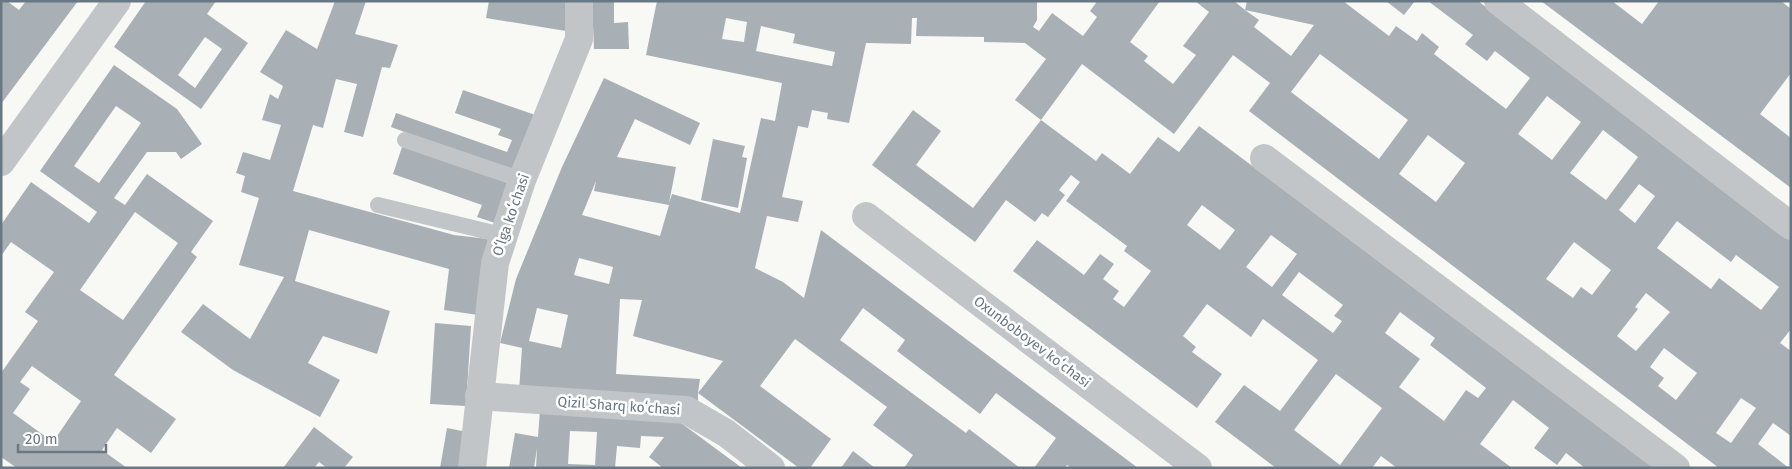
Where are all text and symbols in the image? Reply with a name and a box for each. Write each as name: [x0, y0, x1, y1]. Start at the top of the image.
street label: Oʻlga koʻchasi: [489, 172, 533, 258]
street label: Oxunboboyev koʻchasi: [970, 293, 1094, 391]
street label: Qizil Sharq koʻchasi: [557, 393, 681, 419]
scale bar: [18, 422, 105, 454]
text: 20 m: [25, 430, 58, 448]

